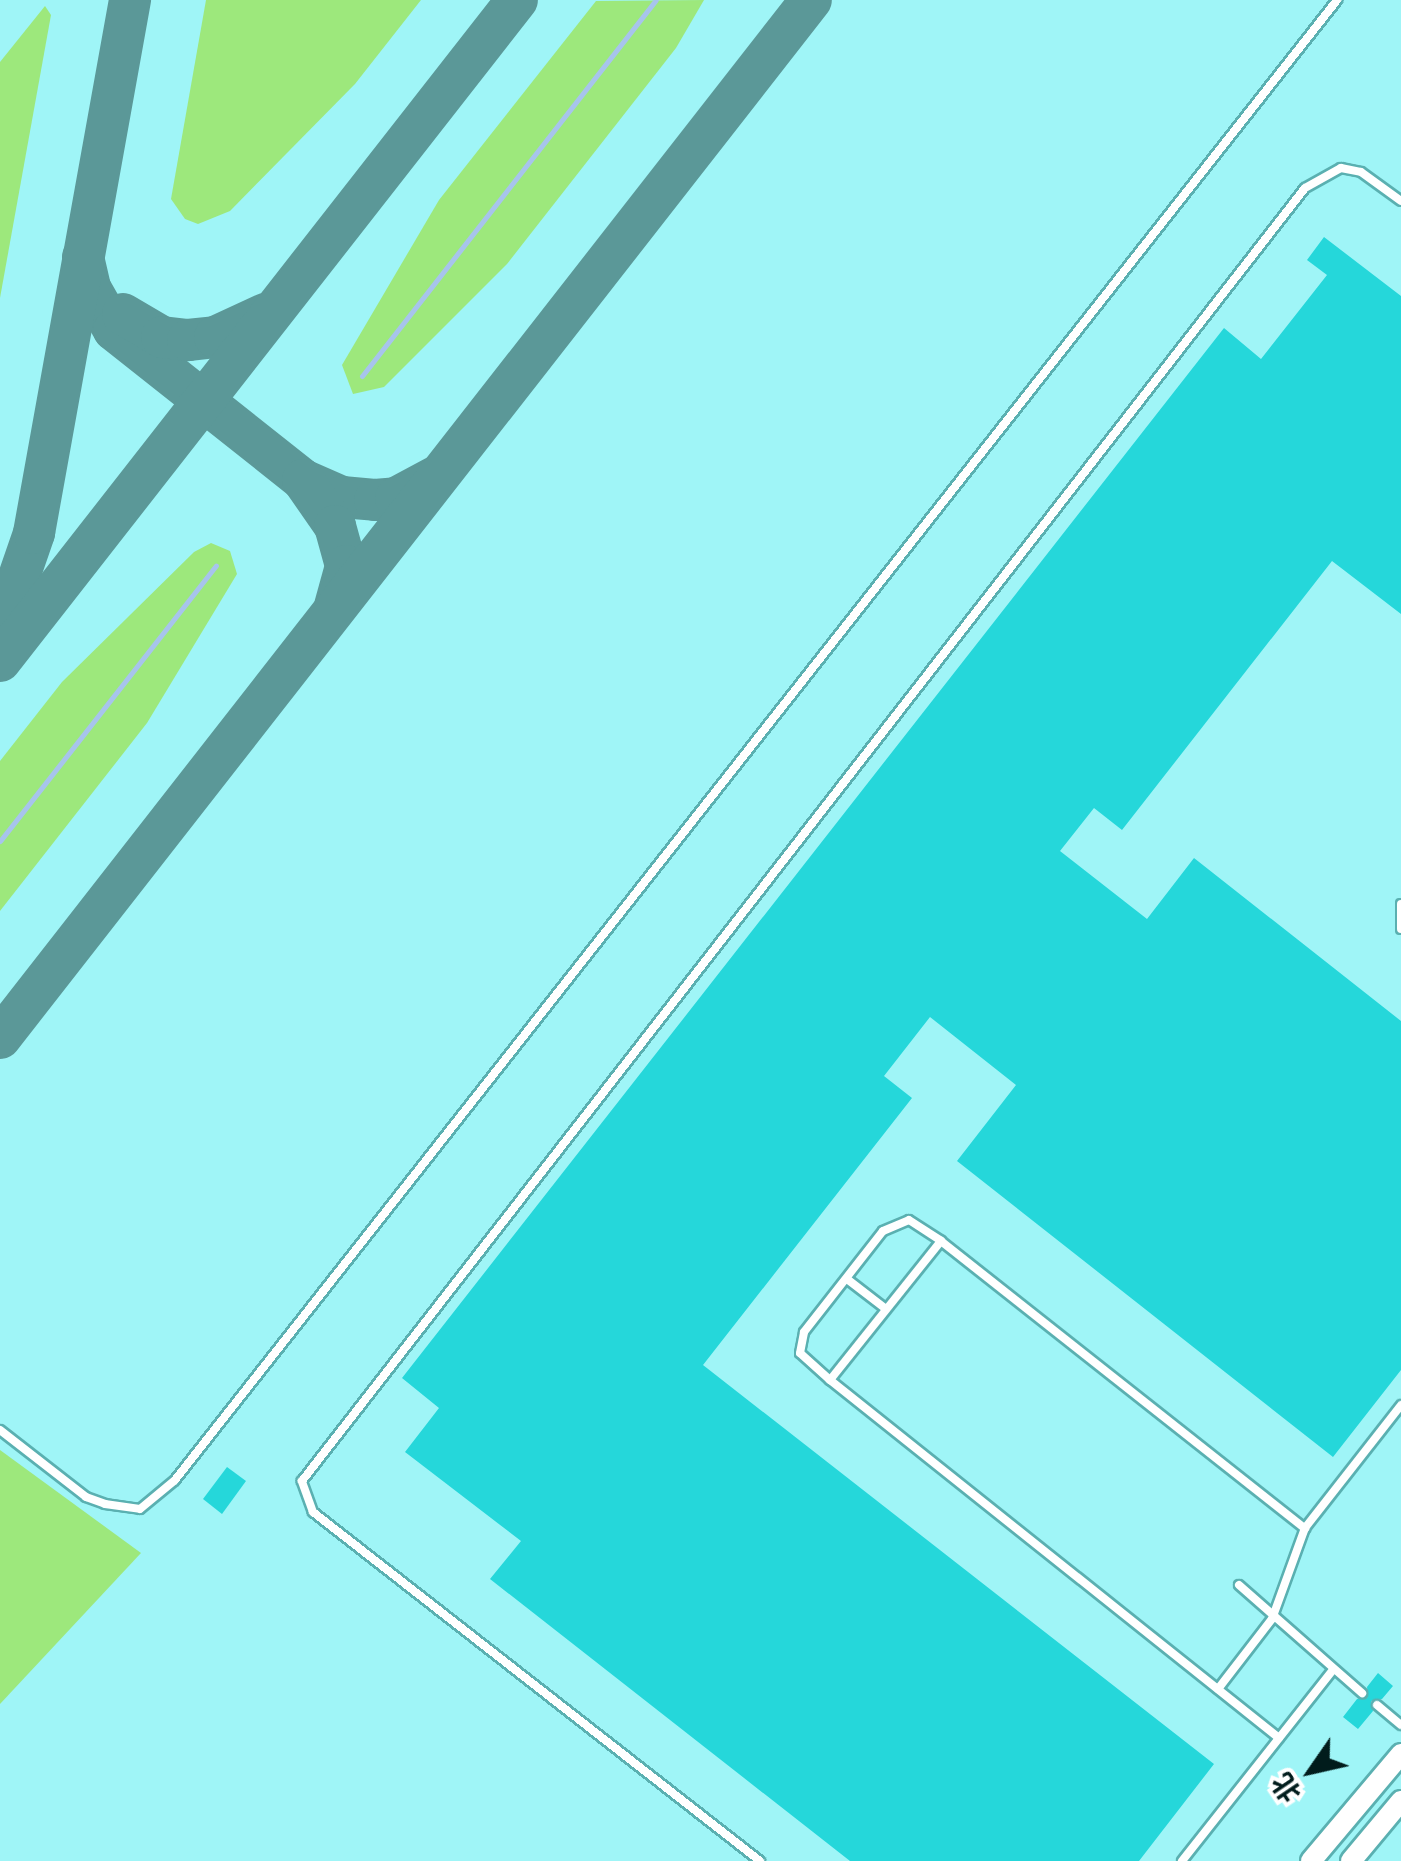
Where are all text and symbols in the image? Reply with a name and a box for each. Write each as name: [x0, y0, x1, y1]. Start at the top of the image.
north arrow: [1261, 1721, 1361, 1821]
text: 北: [1264, 1767, 1308, 1809]

